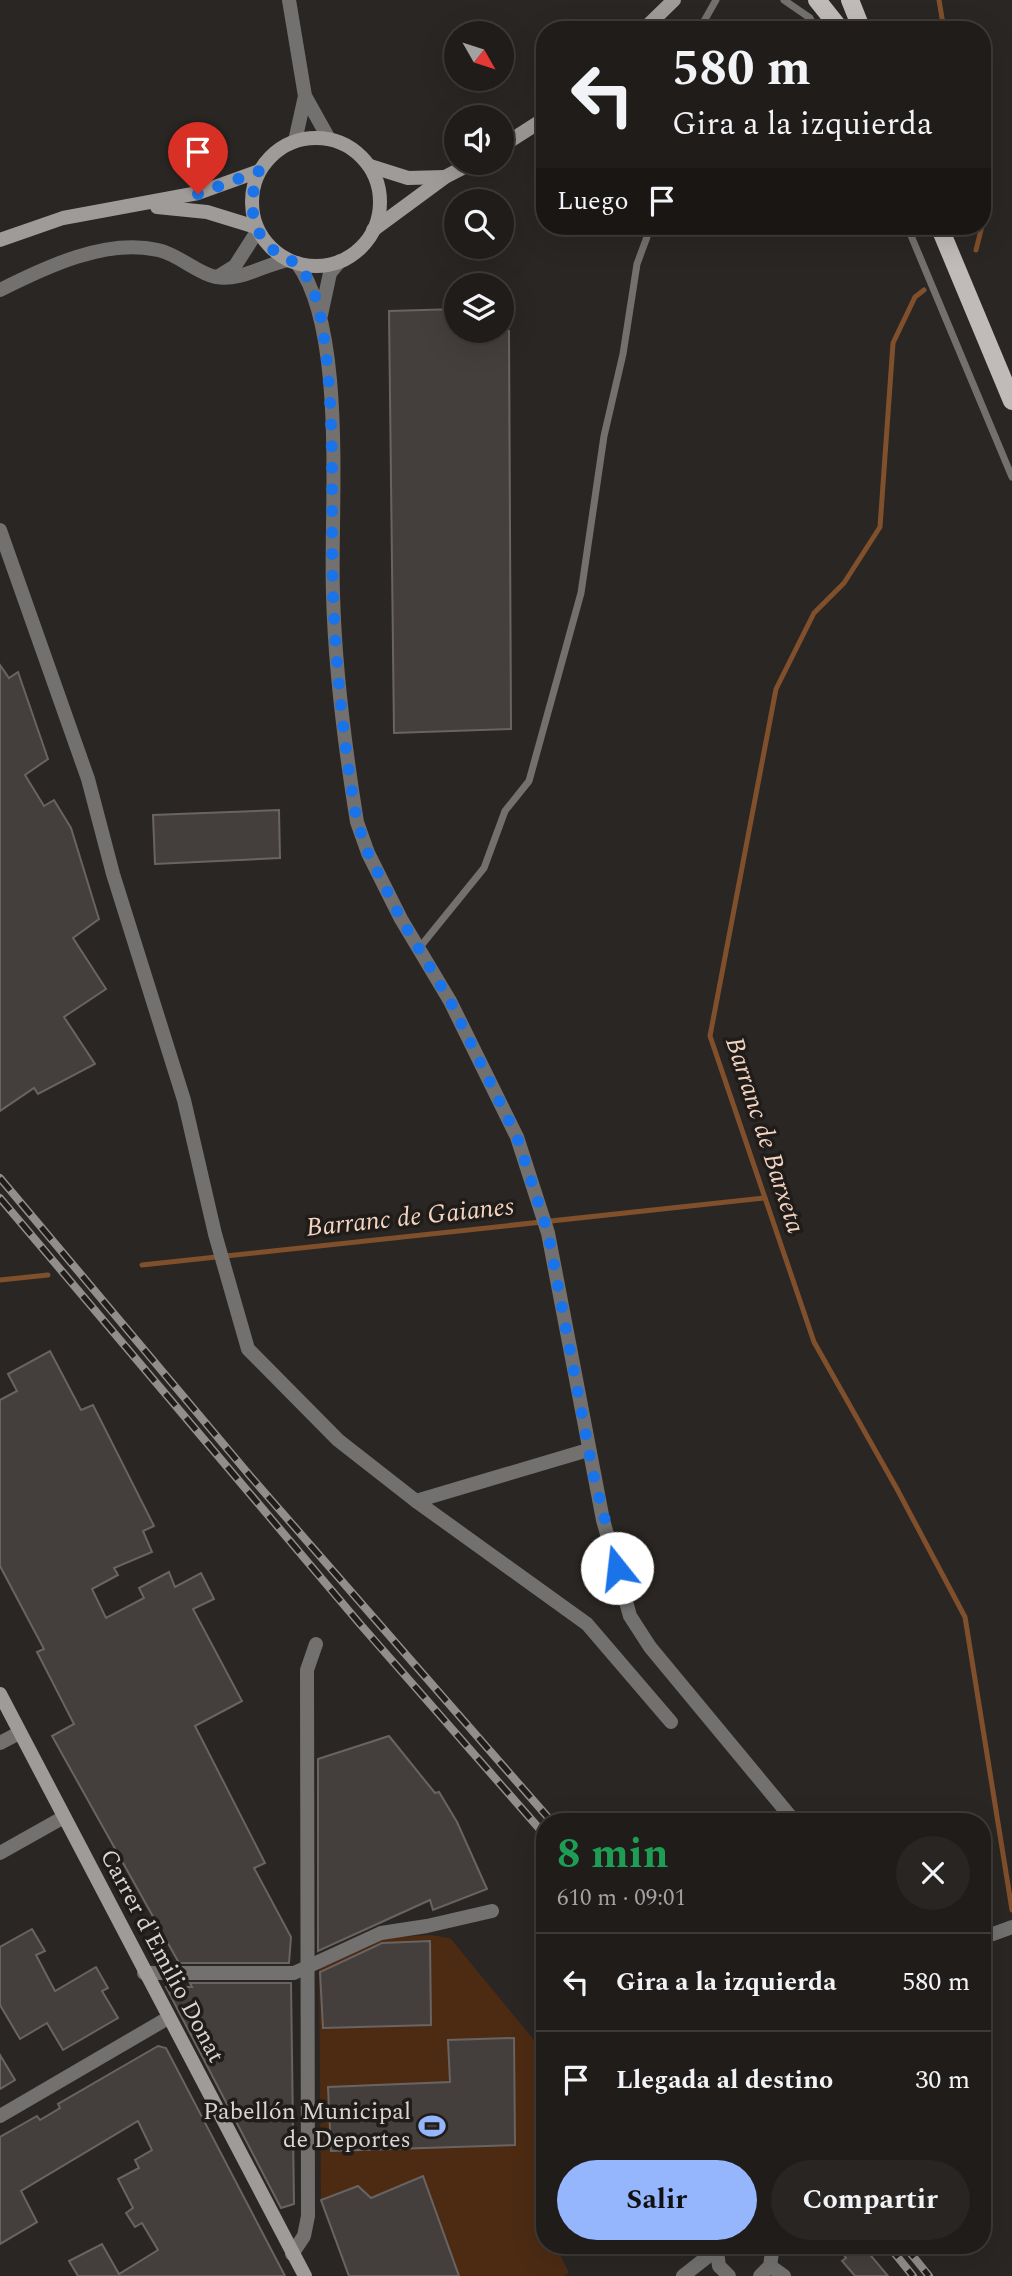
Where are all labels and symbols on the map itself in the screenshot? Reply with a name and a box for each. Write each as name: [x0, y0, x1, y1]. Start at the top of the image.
north arrow: [444, 21, 514, 91]
pin: [168, 122, 228, 194]
water label: Barranc de Barxeta: [714, 1032, 816, 1238]
water label: Barranc de Gaianes: [304, 1186, 516, 1248]
position arrow: [580, 1531, 654, 1605]
street label: Carrer d'Emilio Donat: [90, 1843, 234, 2069]
place label: Pabellón Municipal de Deportes: [203, 2094, 411, 2158]
sports icon: Pabellón Municipal de Deportes: [417, 2111, 447, 2141]

